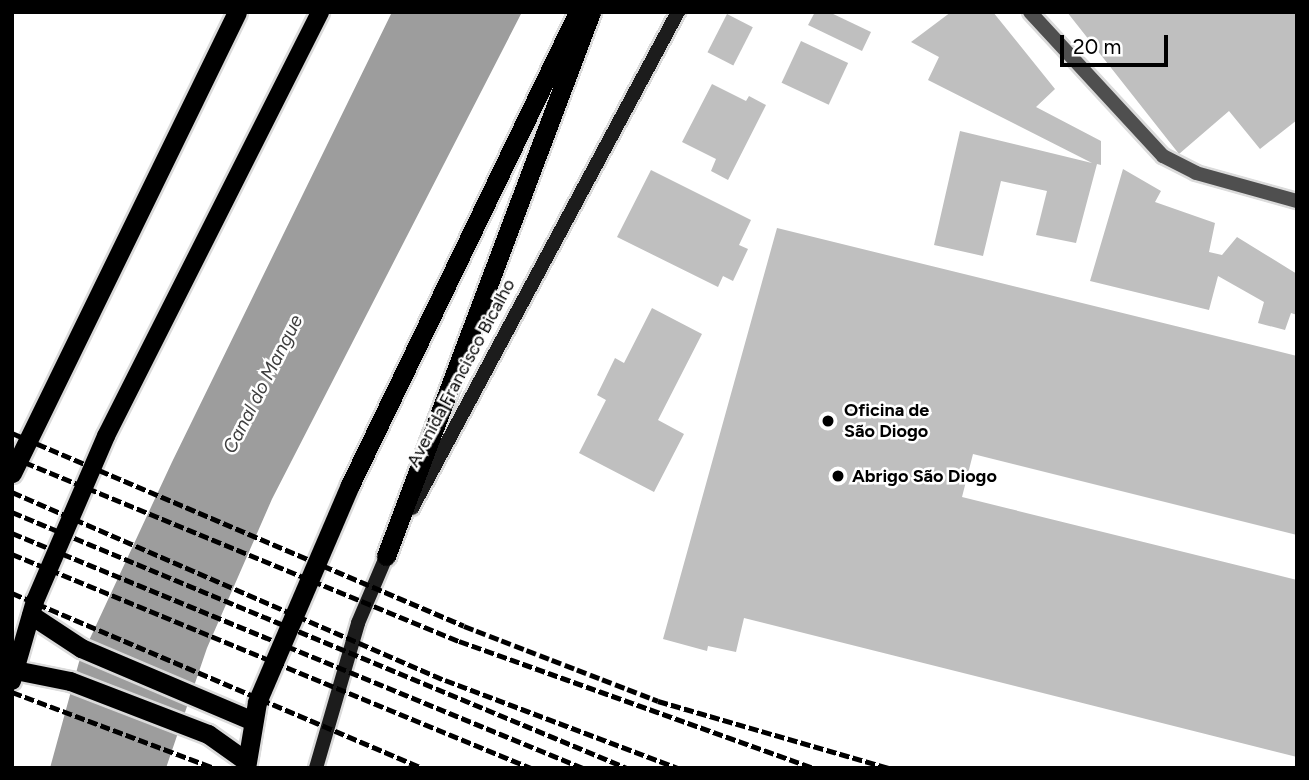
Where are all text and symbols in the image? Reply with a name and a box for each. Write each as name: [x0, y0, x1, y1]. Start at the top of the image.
scale bar: [1064, 21, 1172, 65]
text: 20 m: [1073, 34, 1121, 59]
street label: Avenida Francisco Bicalho: [402, 275, 520, 471]
water label: Canal do Mangue: [218, 311, 308, 457]
place label: Oficina de São Diogo: [844, 400, 929, 442]
marker: Oficina de São Diogo: [818, 411, 838, 431]
place label: Abrigo São Diogo: [852, 465, 997, 487]
marker: Abrigo São Diogo: [830, 468, 846, 484]

